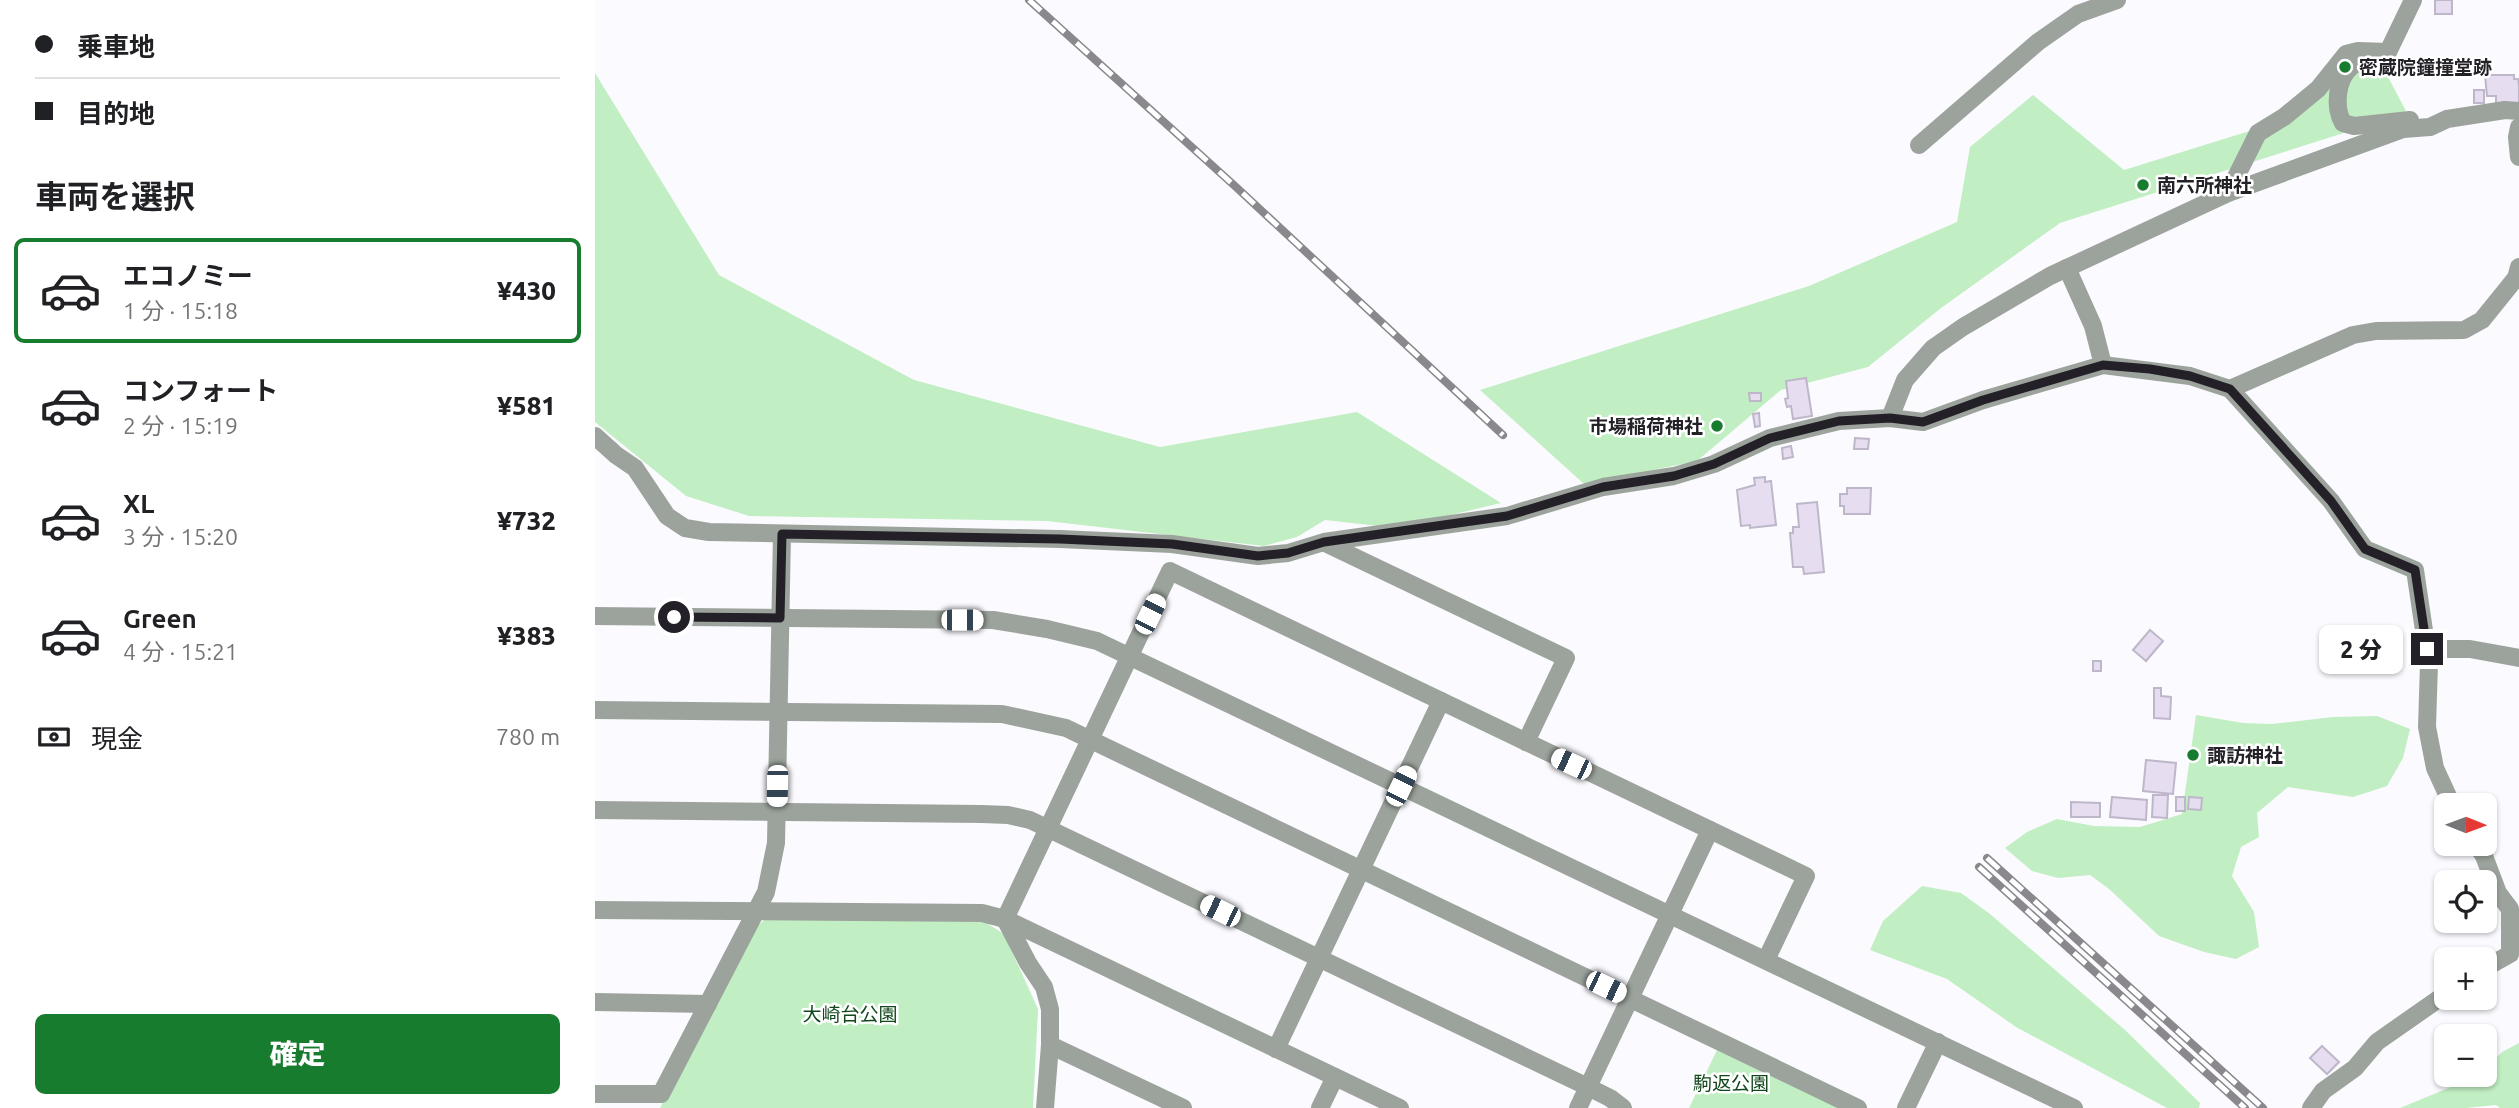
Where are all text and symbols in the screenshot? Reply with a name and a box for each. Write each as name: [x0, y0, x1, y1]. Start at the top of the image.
text: 乗車地: [77, 32, 155, 61]
place label: 密蔵院鐘撞堂跡: [2359, 56, 2492, 78]
marker: 密蔵院鐘撞堂跡: [2337, 59, 2353, 75]
text: 目的地: [77, 99, 155, 128]
place label: 南六所神社: [2157, 174, 2252, 196]
marker: 南六所神社: [2135, 177, 2151, 193]
text: 車両を選択: [35, 178, 195, 214]
icon: car: [39, 259, 102, 322]
text: エコノミー: [123, 261, 253, 290]
text: ¥430: [497, 276, 556, 305]
text: 1 分 · 15:18: [123, 298, 238, 323]
icon: car: [39, 374, 102, 437]
text: コンフォート: [123, 376, 278, 405]
text: ¥581: [497, 391, 556, 420]
text: 2 分 · 15:19: [123, 413, 238, 438]
place label: 市場稲荷神社: [1589, 415, 1703, 437]
marker: 市場稲荷神社: [1709, 418, 1725, 434]
icon: car: [39, 489, 102, 552]
text: XL: [123, 489, 154, 518]
text: ¥732: [497, 506, 556, 535]
text: 3 分 · 15:20: [123, 524, 238, 549]
car: [1132, 591, 1169, 637]
route start: [658, 601, 690, 633]
icon: car: [39, 604, 102, 667]
text: Green: [123, 604, 197, 633]
car: [942, 610, 984, 631]
text: ¥383: [497, 621, 556, 650]
callout: 2 分: [2319, 624, 2403, 674]
route end: [2411, 633, 2443, 665]
text: 2 分: [2340, 637, 2382, 662]
text: 4 分 · 15:21: [123, 639, 238, 664]
icon: cash: [35, 718, 73, 756]
text: 現金: [91, 724, 143, 753]
text: 780 m: [496, 724, 560, 749]
place label: 諏訪神社: [2207, 744, 2283, 766]
car: [1548, 746, 1595, 782]
marker: 諏訪神社: [2185, 747, 2201, 763]
car: [1383, 763, 1420, 809]
car: [767, 765, 788, 807]
north arrow: [2434, 793, 2497, 856]
map controls: [2434, 793, 2497, 1087]
button: locate: [2434, 870, 2497, 933]
car: [1197, 892, 1244, 930]
button: +: [2434, 947, 2497, 1010]
car: [1583, 968, 1630, 1006]
park label: 大崎台公園: [802, 1003, 898, 1025]
button: 確定: [35, 1014, 560, 1094]
button: −: [2434, 1024, 2497, 1087]
park label: 駒返公園: [1693, 1072, 1769, 1094]

